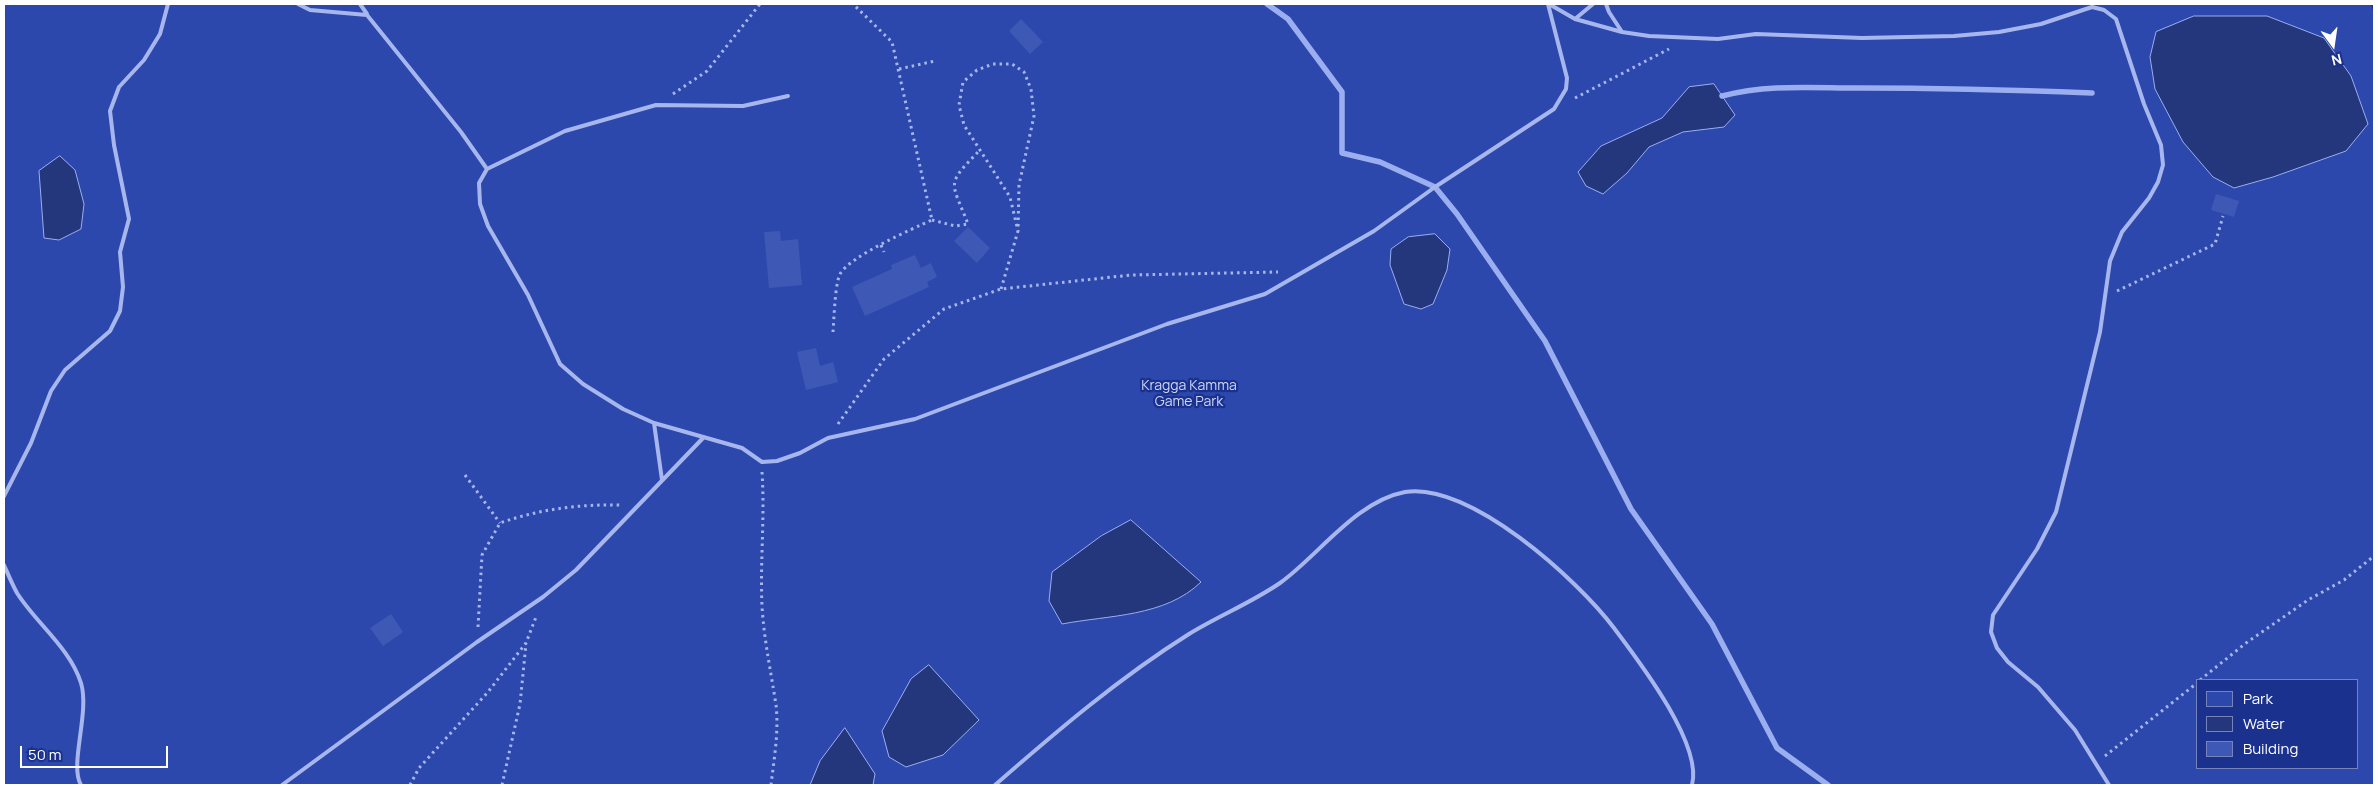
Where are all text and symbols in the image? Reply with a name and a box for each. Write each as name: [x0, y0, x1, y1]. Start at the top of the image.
north arrow: [2308, 20, 2358, 70]
text: N: [2330, 50, 2344, 70]
park label: Kragga Kamma Game Park: [1141, 378, 1237, 411]
legend: [2196, 679, 2358, 769]
text: Park: [2243, 688, 2273, 709]
text: Water: [2243, 713, 2285, 734]
scale bar: [22, 736, 170, 768]
text: Building: [2243, 738, 2298, 759]
text: 50 m: [28, 744, 62, 765]

